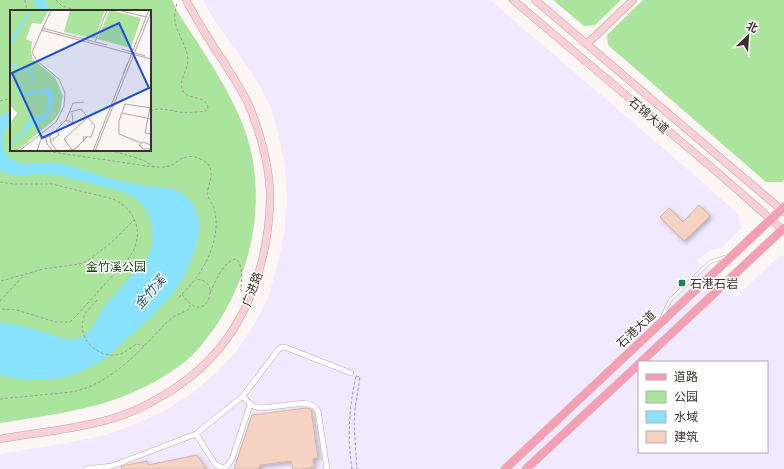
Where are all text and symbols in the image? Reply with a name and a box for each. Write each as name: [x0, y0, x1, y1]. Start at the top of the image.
inset map: [10, 10, 151, 151]
north arrow: [728, 16, 768, 56]
text: 北: [744, 18, 760, 36]
street label: 石锦大道: [626, 94, 672, 136]
park label: 金竹溪公园: [86, 259, 146, 274]
water label: 金竹溪: [131, 270, 171, 312]
street label: 广进路: [239, 270, 265, 308]
place label: 石港石岩: [690, 276, 738, 291]
marker: 石港石岩: [677, 278, 687, 288]
street label: 石港大道: [613, 307, 659, 351]
legend: [638, 361, 768, 453]
text: 道路: [674, 369, 698, 384]
text: 公园: [674, 389, 698, 404]
text: 水域: [674, 409, 698, 424]
text: 建筑: [674, 429, 698, 444]

